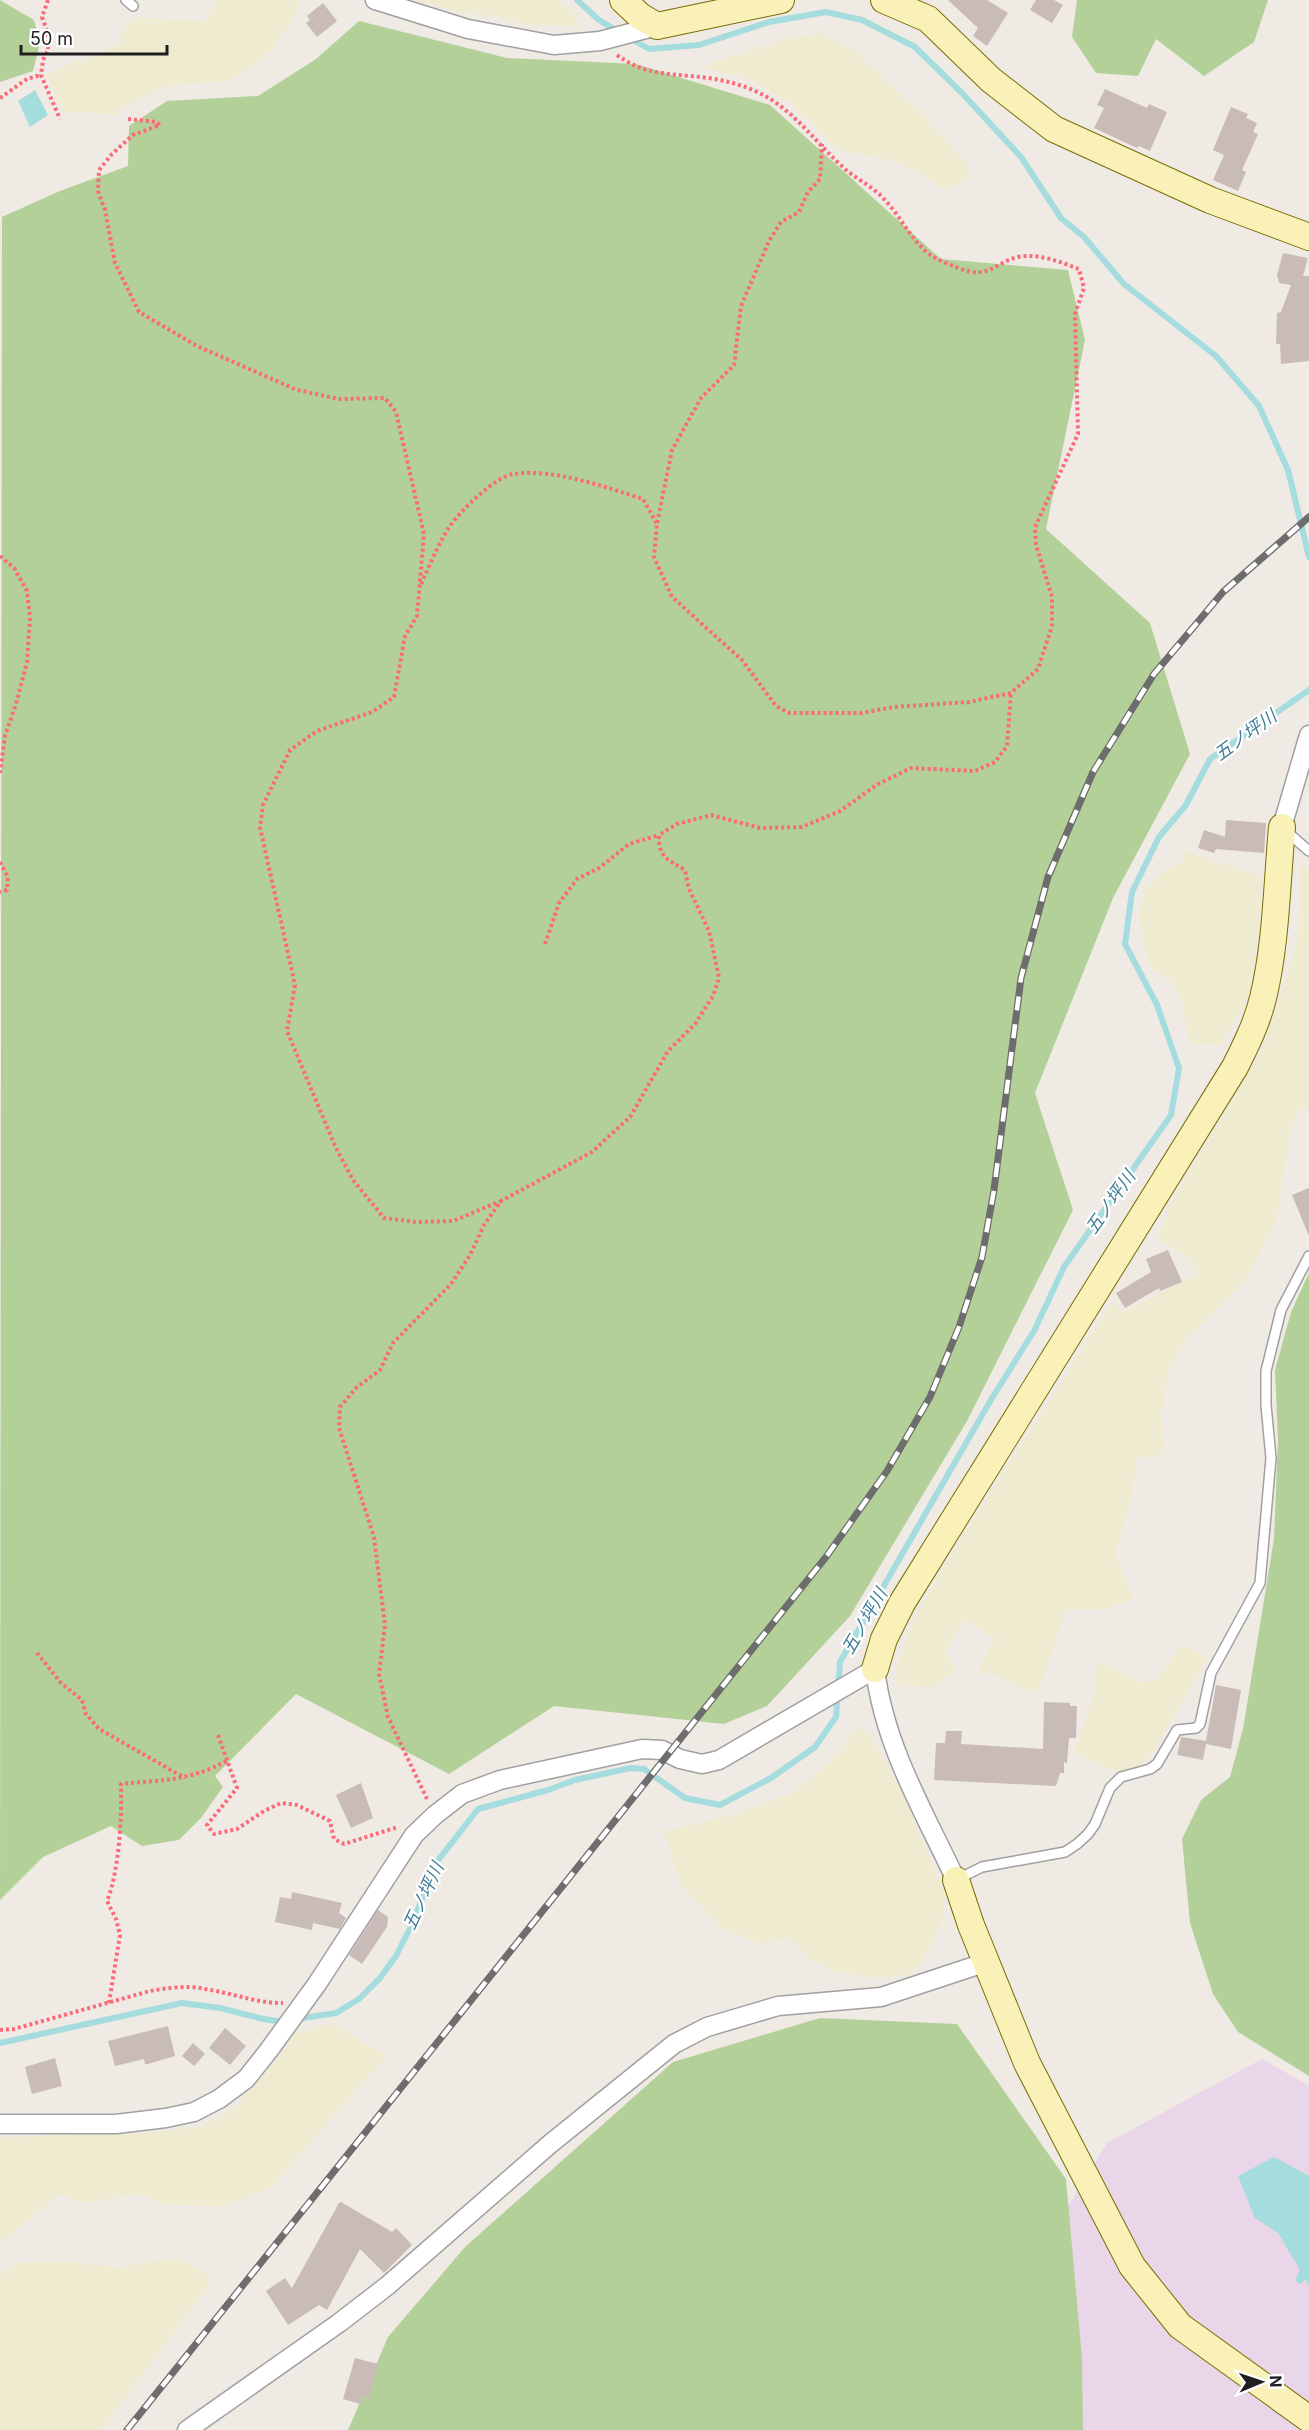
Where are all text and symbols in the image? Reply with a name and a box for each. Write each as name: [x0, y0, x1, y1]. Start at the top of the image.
scale bar: [21, 18, 166, 56]
text: 50 m: [30, 28, 73, 49]
water label: 五ノ坪川: [1210, 704, 1282, 765]
water label: 五ノ坪川: [1081, 1165, 1140, 1238]
water label: 五ノ坪川: [837, 1583, 892, 1657]
water label: 五ノ坪川: [398, 1857, 449, 1933]
north arrow: [1231, 2352, 1291, 2412]
text: N: [1266, 2375, 1286, 2388]

